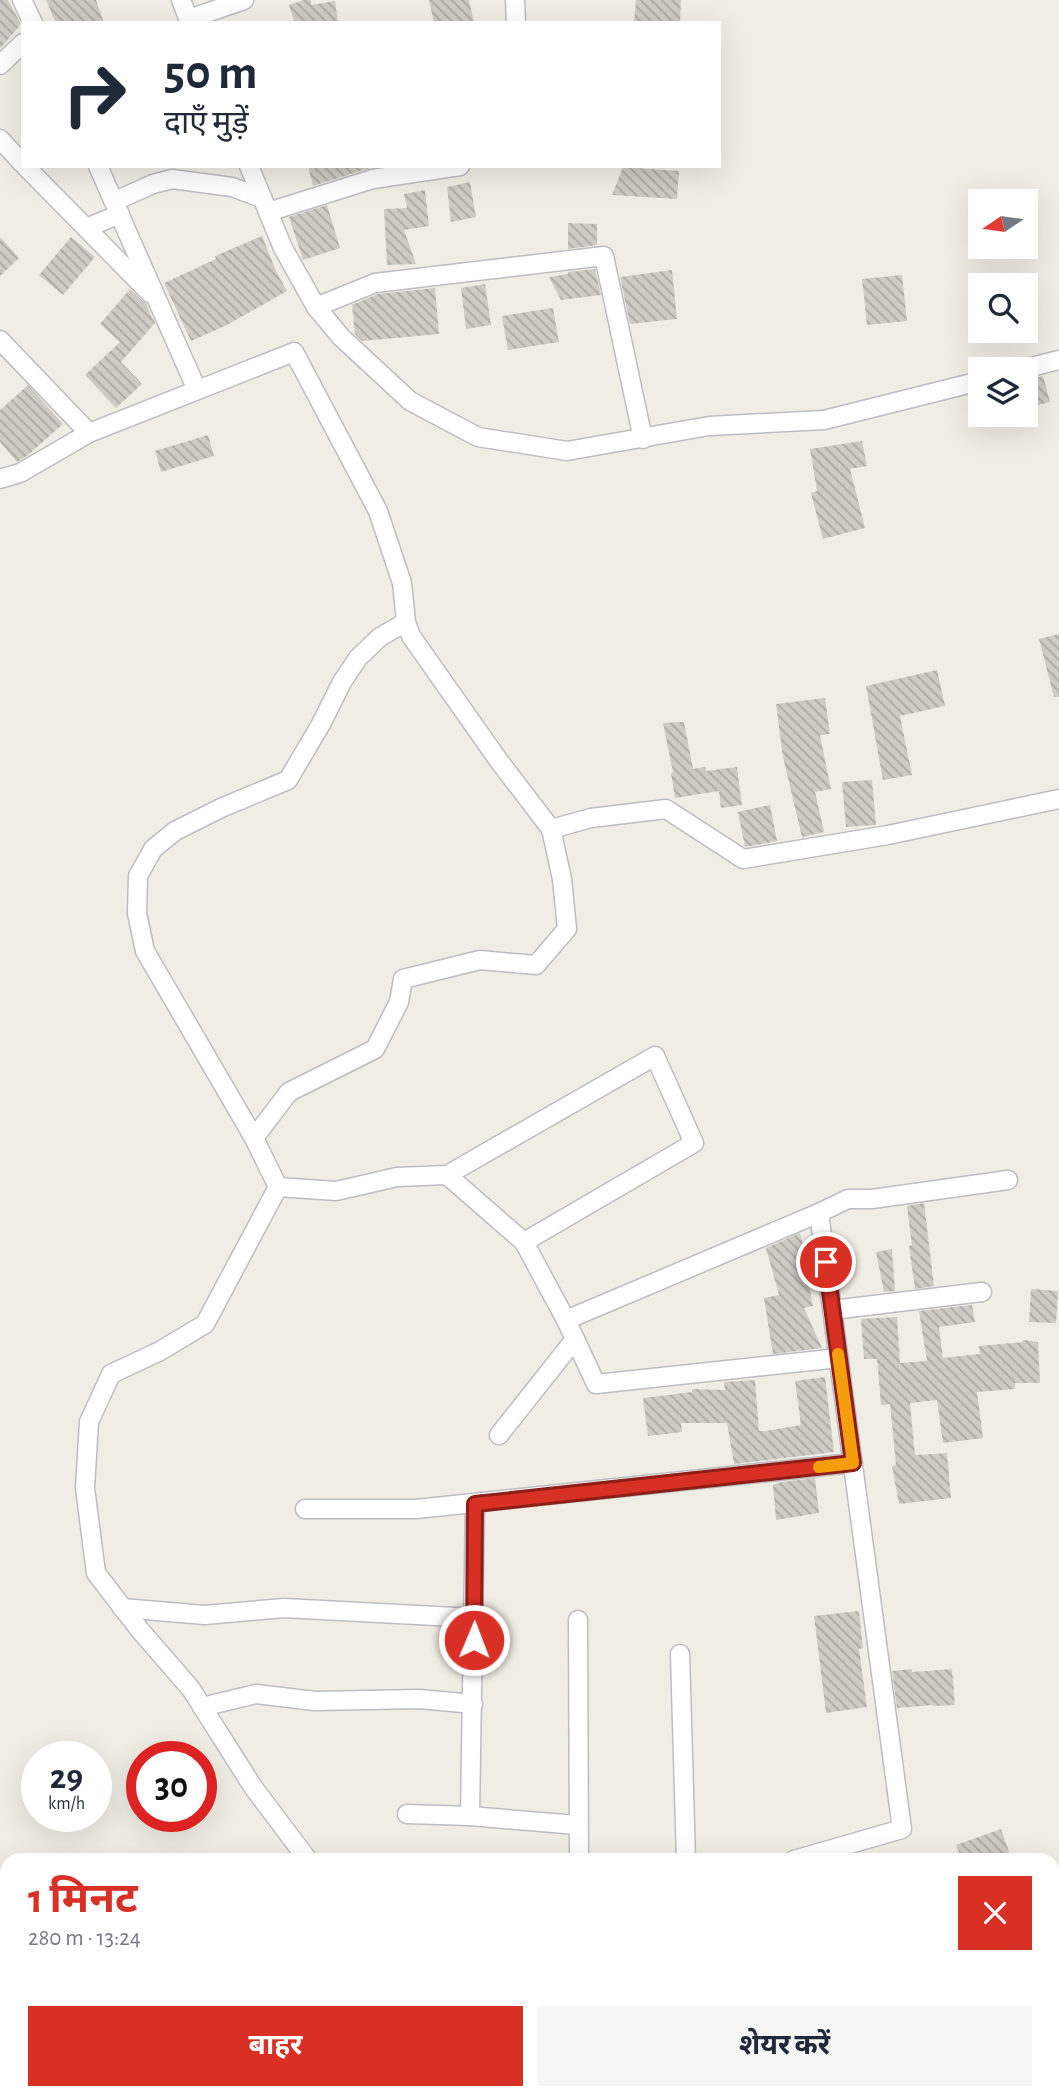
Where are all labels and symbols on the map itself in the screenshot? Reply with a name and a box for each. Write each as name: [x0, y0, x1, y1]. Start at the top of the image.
north arrow: [968, 189, 1038, 259]
pin: [796, 1232, 856, 1292]
position arrow: [437, 1603, 511, 1677]
speed limit sign: 30: [126, 1741, 217, 1832]

